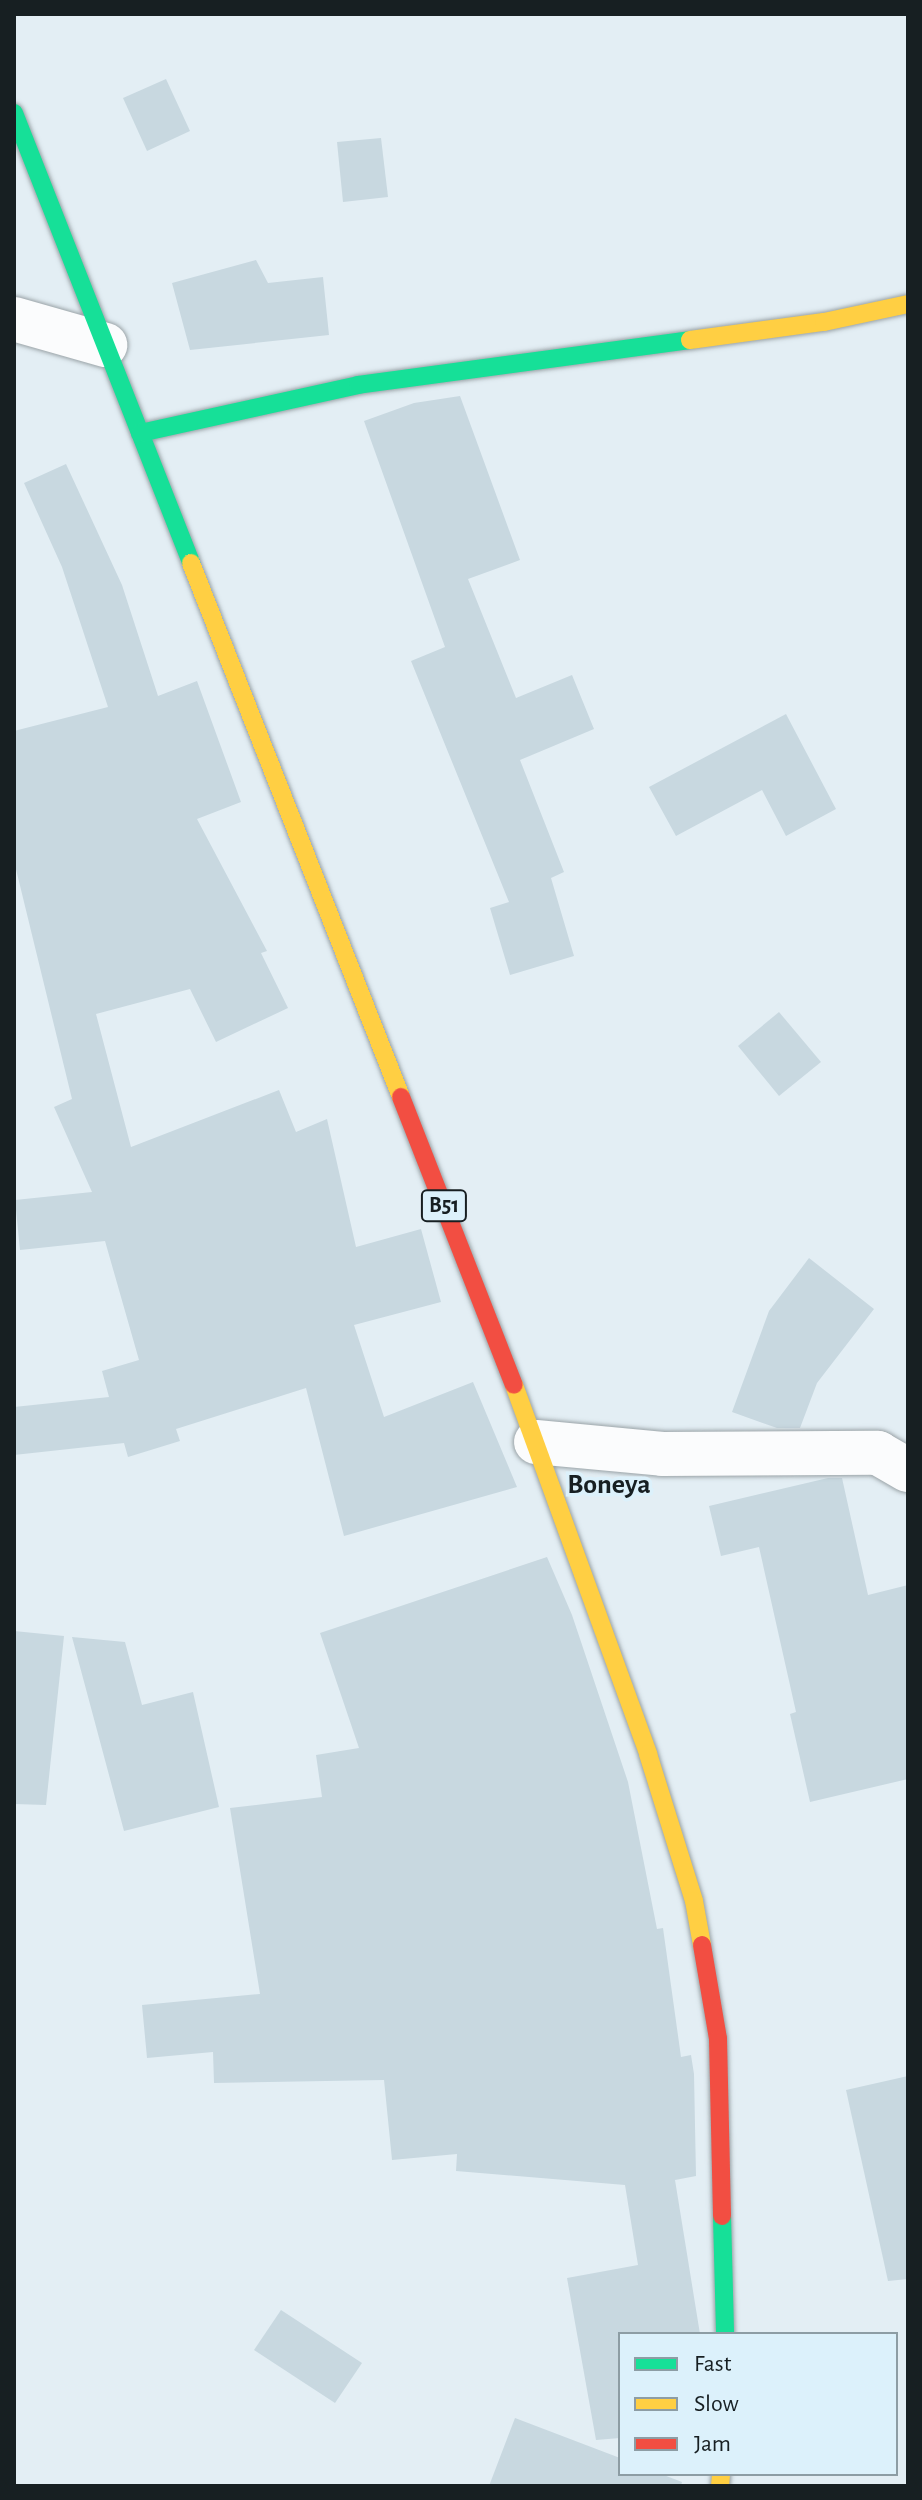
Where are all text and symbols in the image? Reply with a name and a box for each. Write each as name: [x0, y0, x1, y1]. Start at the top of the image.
road number: B51: [420, 1188, 468, 1224]
district label: Boneya: [567, 1468, 651, 1502]
legend: [618, 2332, 898, 2476]
text: Fast: [694, 2352, 731, 2376]
text: Slow: [694, 2392, 739, 2416]
text: Jam: [694, 2432, 731, 2456]

